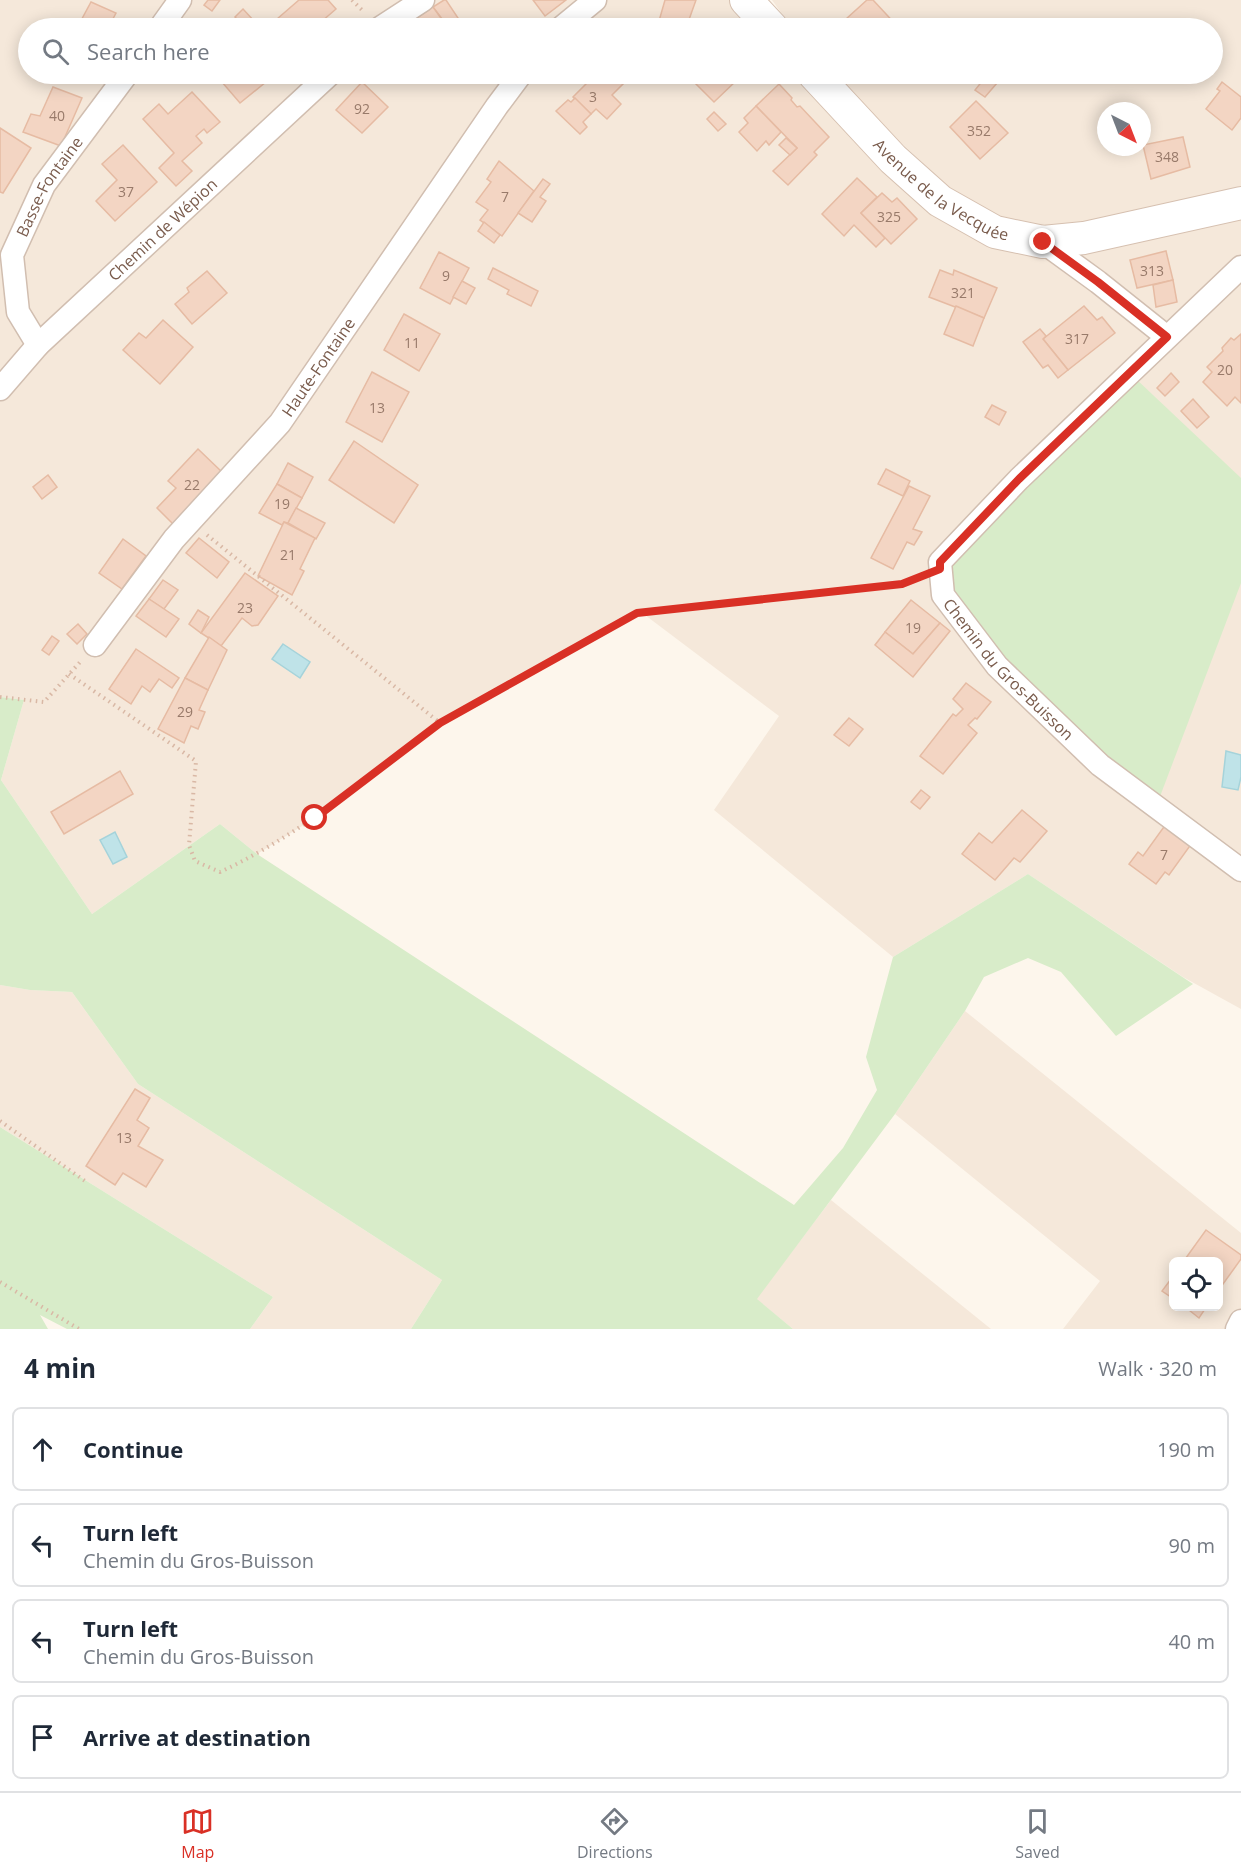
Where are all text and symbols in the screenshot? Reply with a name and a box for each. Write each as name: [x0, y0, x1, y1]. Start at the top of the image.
search box: [18, 18, 1223, 84]
icon: search: [39, 35, 72, 68]
text: Search here: [87, 36, 210, 66]
house number: 3: [589, 87, 597, 106]
house number: 92: [354, 99, 370, 118]
north arrow: [1097, 102, 1151, 156]
house number: 40: [49, 106, 65, 125]
house number: 352: [967, 121, 991, 140]
street label: Basse-Fontaine: [11, 132, 88, 240]
street label: Avenue de la Vecquée: [869, 134, 1011, 246]
house number: 348: [1155, 147, 1179, 166]
street label: Chemin de Wépion: [103, 173, 222, 286]
house number: 37: [118, 182, 134, 201]
house number: 7: [501, 187, 509, 206]
house number: 325: [877, 207, 901, 226]
route end: [1029, 228, 1055, 254]
house number: 313: [1140, 261, 1164, 280]
house number: 9: [442, 266, 450, 285]
house number: 321: [951, 283, 975, 302]
street label: Haute-Fontaine: [277, 313, 360, 421]
house number: 317: [1065, 329, 1089, 348]
house number: 11: [404, 333, 420, 352]
house number: 20: [1217, 360, 1233, 379]
house number: 13: [369, 398, 385, 417]
house number: 22: [184, 475, 200, 494]
house number: 19: [274, 494, 290, 513]
house number: 21: [280, 545, 296, 564]
street label: Chemin du Gros-Buisson: [938, 594, 1079, 745]
house number: 23: [237, 598, 253, 617]
house number: 19: [905, 618, 921, 637]
house number: 29: [177, 702, 193, 721]
route start: [301, 804, 327, 830]
house number: 7: [1160, 845, 1168, 864]
house number: 13: [116, 1128, 132, 1147]
map controls: [1169, 1257, 1223, 1311]
button: locate: [1169, 1257, 1223, 1311]
text: 4 min: [24, 1350, 96, 1386]
text: Walk · 320 m: [1098, 1355, 1217, 1382]
icon: ahead: [26, 1433, 59, 1466]
text: Continue: [83, 1434, 183, 1464]
text: 190 m: [1157, 1436, 1215, 1463]
text: Turn left: [83, 1517, 178, 1547]
icon: left: [26, 1529, 59, 1562]
text: 90 m: [1168, 1532, 1215, 1559]
text: Chemin du Gros-Buisson: [83, 1547, 314, 1574]
text: Turn left: [83, 1613, 178, 1643]
icon: left: [26, 1625, 59, 1658]
text: 40 m: [1168, 1628, 1215, 1655]
text: Chemin du Gros-Buisson: [83, 1643, 314, 1670]
icon: arrive: [26, 1721, 59, 1754]
text: Arrive at destination: [83, 1722, 311, 1752]
tab: Map: [181, 1805, 214, 1863]
tab: Directions: [577, 1805, 653, 1863]
tab: Saved: [1015, 1805, 1060, 1863]

